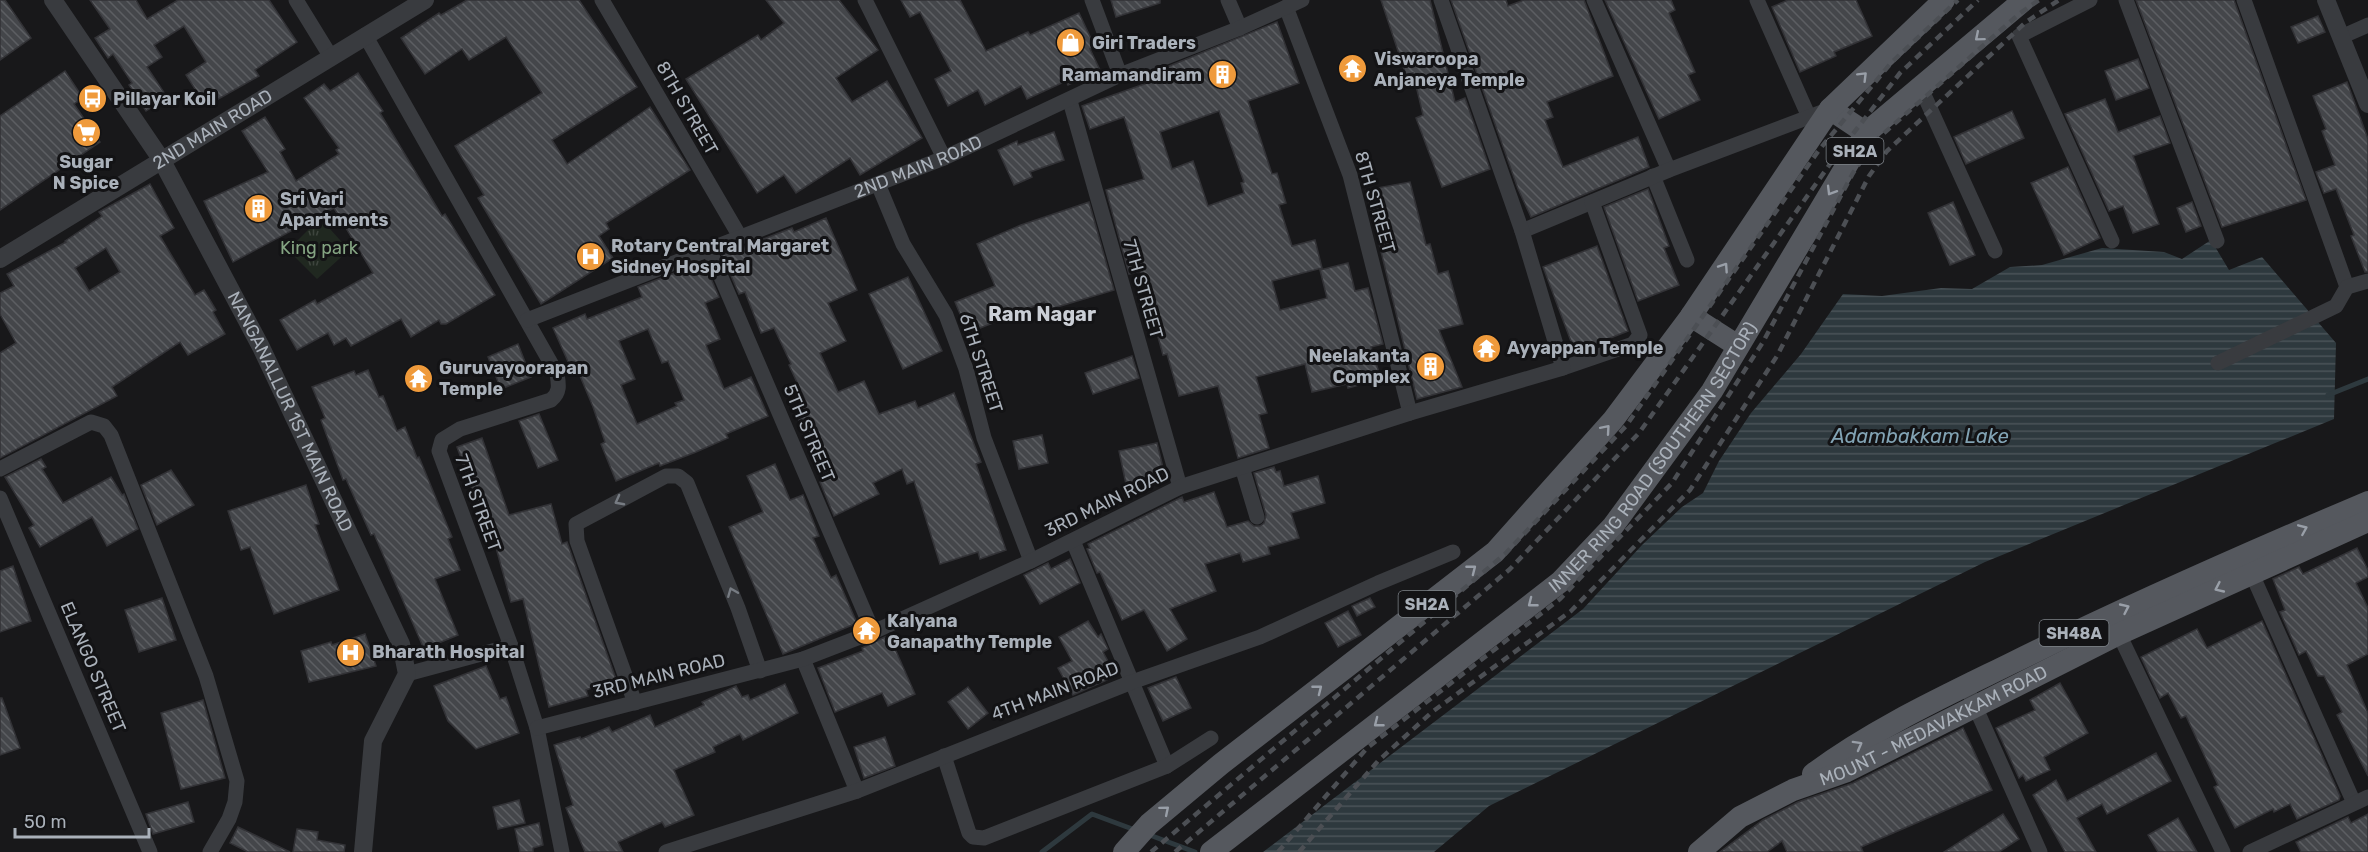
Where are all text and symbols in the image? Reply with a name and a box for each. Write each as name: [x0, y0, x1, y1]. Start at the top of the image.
shop icon: Giri Traders: [1055, 27, 1087, 59]
one-way arrow: [1975, 30, 1986, 41]
place label: Giri Traders: [1092, 32, 1196, 54]
place label: Viswaroopa Anjaneya Temple: [1374, 48, 1525, 91]
temple icon: Viswaroopa Anjaneya Temple: [1337, 53, 1369, 85]
street label: 8TH STREET: [651, 57, 723, 159]
building icon: Ramamandiram: [1207, 59, 1239, 91]
place label: Ramamandiram: [1062, 64, 1202, 86]
one-way arrow: [1855, 73, 1866, 84]
bus stop icon: Pillayar Koil: [76, 83, 108, 115]
street label: 2ND MAIN ROAD: [149, 85, 277, 174]
place label: Pillayar Koil: [113, 88, 216, 110]
supermarket icon: Sugar N Spice: [70, 117, 102, 149]
street label: 2ND MAIN ROAD: [851, 131, 986, 203]
road number: SH2A: [1826, 138, 1884, 164]
street label: 8TH STREET: [1350, 149, 1400, 255]
place label: Sugar N Spice: [53, 151, 120, 194]
one-way arrow: [1827, 185, 1839, 195]
place label: Sri Vari Apartments: [280, 188, 389, 231]
building icon: Sri Vari Apartments: [243, 193, 275, 225]
place label: Rotary Central Margaret Sidney Hospital: [611, 235, 829, 278]
park label: King park: [280, 237, 359, 259]
street label: 7TH STREET: [1118, 237, 1168, 341]
hospital icon: Rotary Central Margaret Sidney Hospital: [574, 240, 606, 272]
one-way arrow: [1717, 263, 1728, 274]
street label: NANGANALLUR 1ST MAIN ROAD: [223, 288, 357, 535]
district label: Ram Nagar: [988, 302, 1096, 326]
street label: 6TH STREET: [955, 310, 1007, 416]
street label: INNER RING ROAD (SOUTHERN SECTOR): [1544, 318, 1762, 598]
temple icon: Ayyappan Temple: [1470, 332, 1502, 364]
place label: Ayyappan Temple: [1507, 337, 1664, 359]
place label: Neelakanta Complex: [1308, 345, 1410, 388]
building icon: Neelakanta Complex: [1415, 350, 1447, 382]
place label: Guruvayoorapan Temple: [439, 357, 588, 400]
temple icon: Guruvayoorapan Temple: [402, 362, 434, 394]
street label: 5TH STREET: [779, 381, 839, 485]
water label: Adambakkam Lake: [1830, 424, 2009, 448]
one-way arrow: [1599, 425, 1610, 436]
street label: 7TH STREET: [450, 451, 506, 555]
street label: 3RD MAIN ROAD: [1041, 462, 1173, 542]
one-way arrow: [614, 494, 625, 506]
one-way arrow: [2297, 524, 2308, 536]
one-way arrow: [1465, 566, 1476, 577]
one-way arrow: [2214, 580, 2225, 592]
one-way arrow: [727, 587, 739, 598]
road number: SH2A: [1398, 591, 1456, 617]
one-way arrow: [1528, 596, 1539, 607]
street label: ELANGO STREET: [56, 598, 130, 736]
one-way arrow: [2119, 603, 2130, 615]
place label: Kalyana Ganapathy Temple: [887, 610, 1053, 653]
temple icon: Kalyana Ganapathy Temple: [850, 615, 882, 647]
road number: SH48A: [2040, 620, 2108, 646]
hospital icon: Bharath Hospital: [335, 636, 367, 668]
place label: Bharath Hospital: [372, 641, 525, 663]
street label: 3RD MAIN ROAD: [590, 649, 728, 703]
street label: 4TH MAIN ROAD: [988, 657, 1122, 725]
street label: MOUNT - MEDAVAKKAM ROAD: [1817, 661, 2051, 791]
one-way arrow: [1311, 685, 1322, 696]
one-way arrow: [1374, 715, 1385, 726]
one-way arrow: [1852, 741, 1862, 752]
scale bar: [15, 801, 148, 839]
one-way arrow: [1158, 806, 1169, 817]
text: 50 m: [24, 811, 67, 833]

